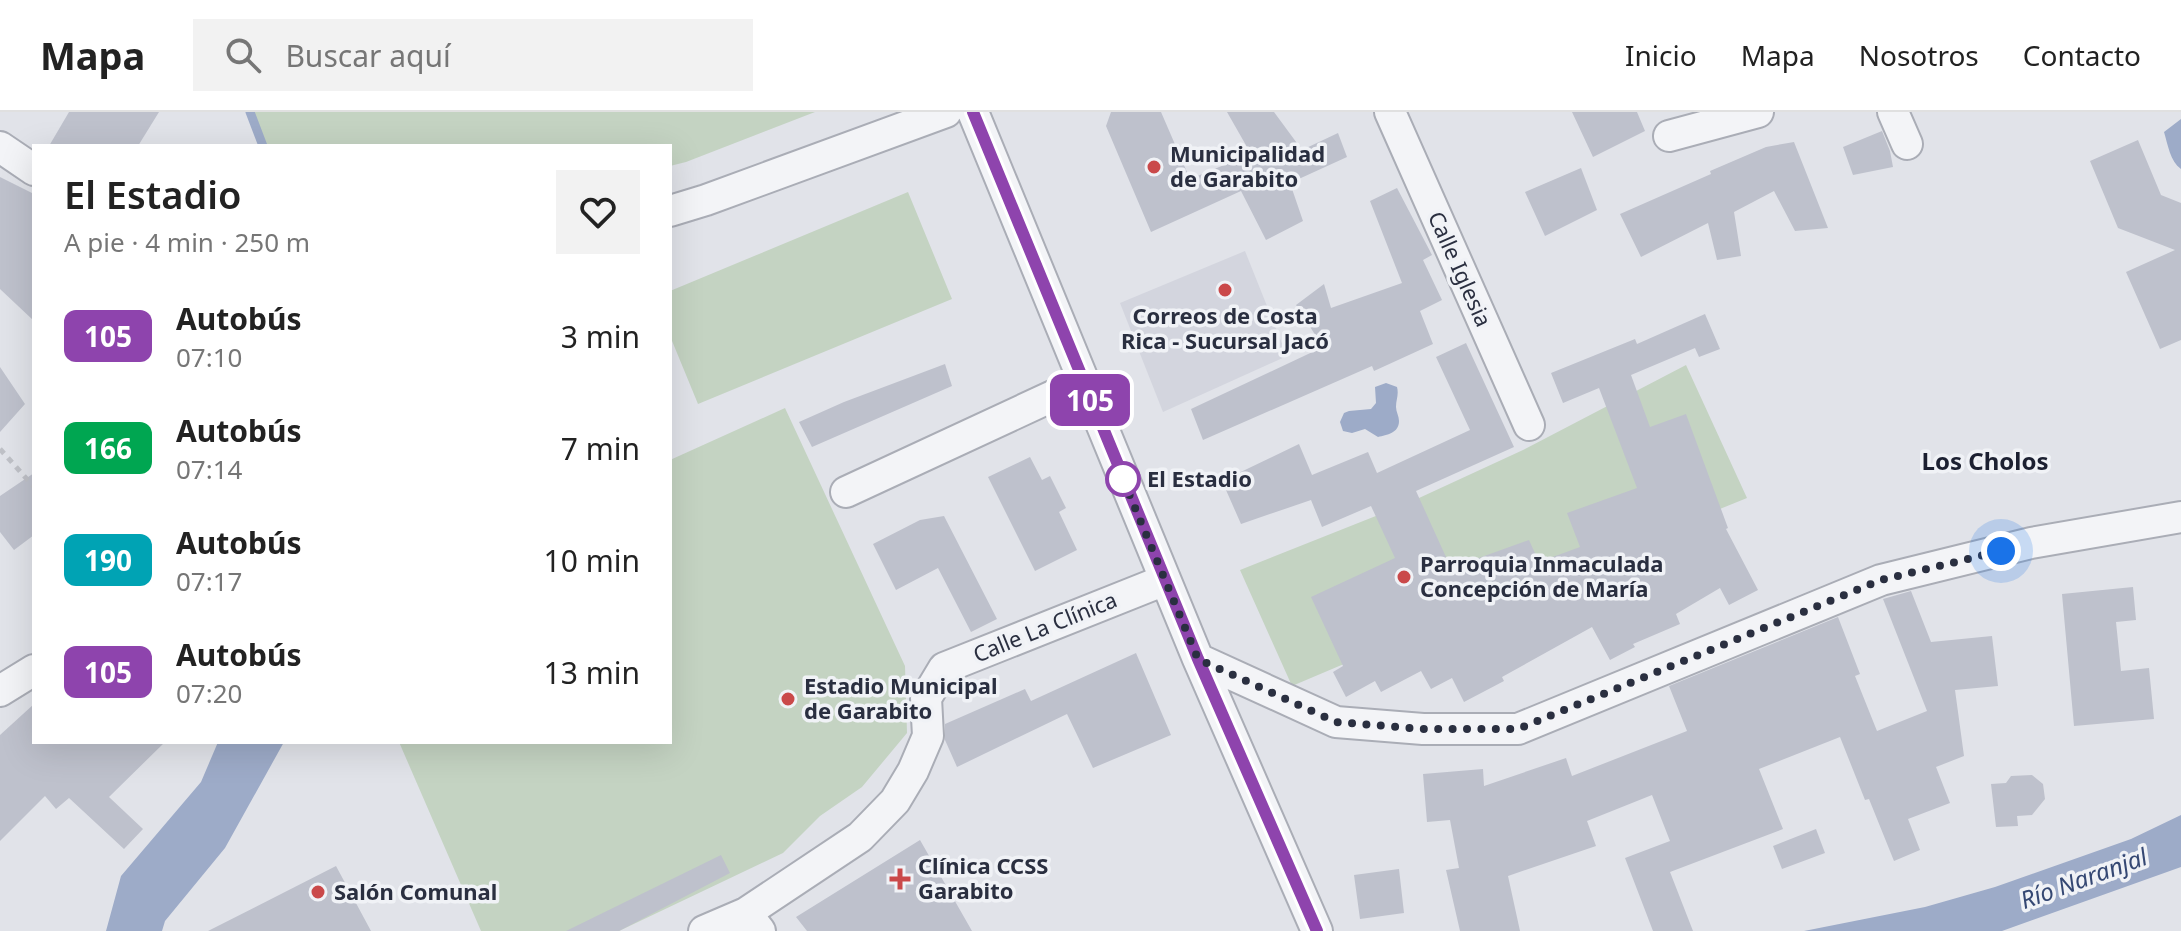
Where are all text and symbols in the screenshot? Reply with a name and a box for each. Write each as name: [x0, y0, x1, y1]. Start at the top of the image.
search box: [193, 19, 753, 91]
text: Mapa: [40, 29, 145, 81]
icon: search: [221, 33, 265, 77]
text: Buscar aquí: [285, 35, 451, 76]
text: Inicio: [1625, 36, 1697, 74]
text: Mapa: [1741, 36, 1815, 74]
text: Nosotros: [1859, 36, 1979, 74]
text: Contacto: [2023, 36, 2141, 74]
place label: Municipalidad de Garabito: [1170, 138, 1325, 193]
marker: Municipalidad de Garabito: [1145, 158, 1163, 176]
text: El Estadio: [64, 168, 241, 220]
button: heart: [556, 170, 640, 254]
street label: Calle Iglesia: [1422, 206, 1500, 331]
text: A pie · 4 min · 250 m: [64, 224, 310, 260]
marker: Correos de Costa Rica - Sucursal Jacó: [1216, 281, 1234, 299]
text: Autobús: [176, 298, 302, 339]
place label: Correos de Costa Rica - Sucursal Jacó: [1121, 300, 1329, 355]
text: 3 min: [561, 316, 640, 357]
text: 105: [84, 317, 132, 355]
text: 07:10: [176, 339, 242, 375]
line badge: 105: [1044, 374, 1136, 426]
text: 105: [1066, 381, 1114, 419]
text: Autobús: [176, 410, 302, 451]
text: 7 min: [561, 428, 640, 469]
text: 166: [84, 429, 132, 467]
district label: Los Cholos: [1922, 444, 2048, 477]
text: 07:14: [176, 451, 242, 487]
marker: El Estadio: [1106, 462, 1140, 496]
place label: El Estadio: [1147, 463, 1252, 493]
text: Autobús: [176, 522, 302, 563]
your location: [1981, 531, 2021, 571]
text: 10 min: [544, 540, 640, 581]
text: 190: [84, 541, 132, 579]
place label: Parroquia Inmaculada Concepción de María: [1420, 548, 1663, 603]
text: 07:17: [176, 563, 242, 599]
marker: Parroquia Inmaculada Concepción de María: [1395, 568, 1413, 586]
street label: Calle La Clínica: [968, 584, 1121, 669]
text: Autobús: [176, 634, 302, 675]
text: 13 min: [544, 652, 640, 693]
text: 105: [84, 653, 132, 691]
place label: Estadio Municipal de Garabito: [804, 670, 998, 725]
text: 07:20: [176, 675, 242, 711]
marker: Estadio Municipal de Garabito: [779, 690, 797, 708]
water label: Río Naranjal: [2015, 839, 2152, 916]
place label: Clínica CCSS Garabito: [918, 850, 1048, 905]
marker: Clínica CCSS Garabito: [889, 868, 911, 890]
place label: Salón Comunal: [334, 876, 497, 906]
marker: Salón Comunal: [309, 883, 327, 901]

